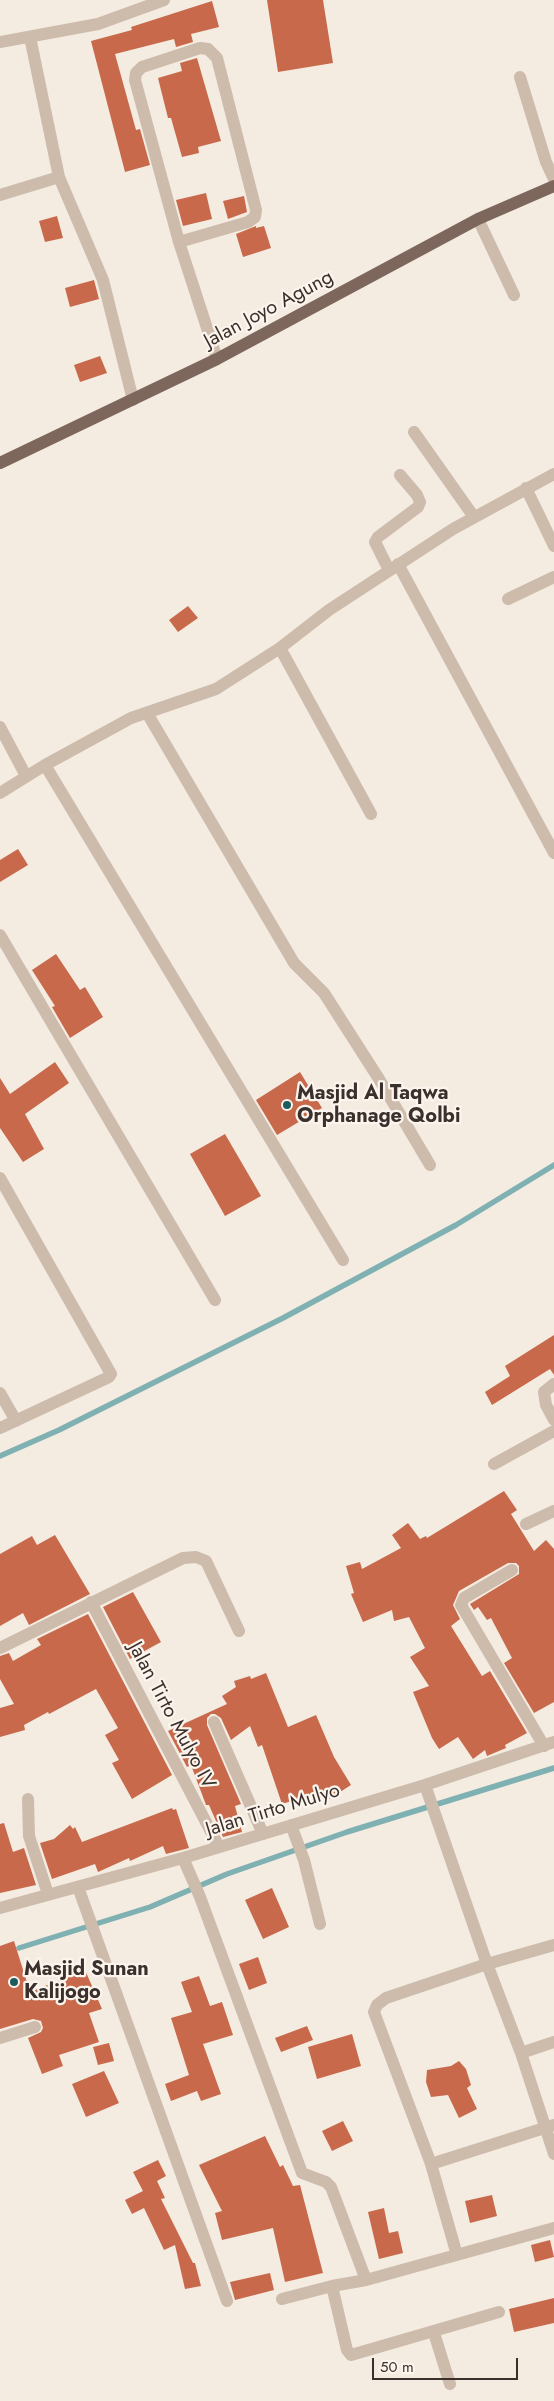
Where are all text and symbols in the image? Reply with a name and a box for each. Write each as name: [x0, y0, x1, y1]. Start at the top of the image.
street label: Jalan Joyo Agung: [200, 266, 338, 354]
place label: Masjid Al Taqwa Orphanage Qolbi: [297, 1082, 460, 1129]
marker: Masjid Al Taqwa Orphanage Qolbi: [281, 1099, 293, 1111]
street label: Jalan Tirto Mulyo IV: [122, 1638, 220, 1794]
street label: Jalan Tirto Mulyo: [203, 1779, 343, 1843]
place label: Masjid Sunan Kalijogo: [24, 1958, 149, 2005]
marker: Masjid Sunan Kalijogo: [8, 1976, 20, 1988]
scale bar: [374, 2348, 520, 2380]
text: 50 m: [380, 2356, 414, 2378]

